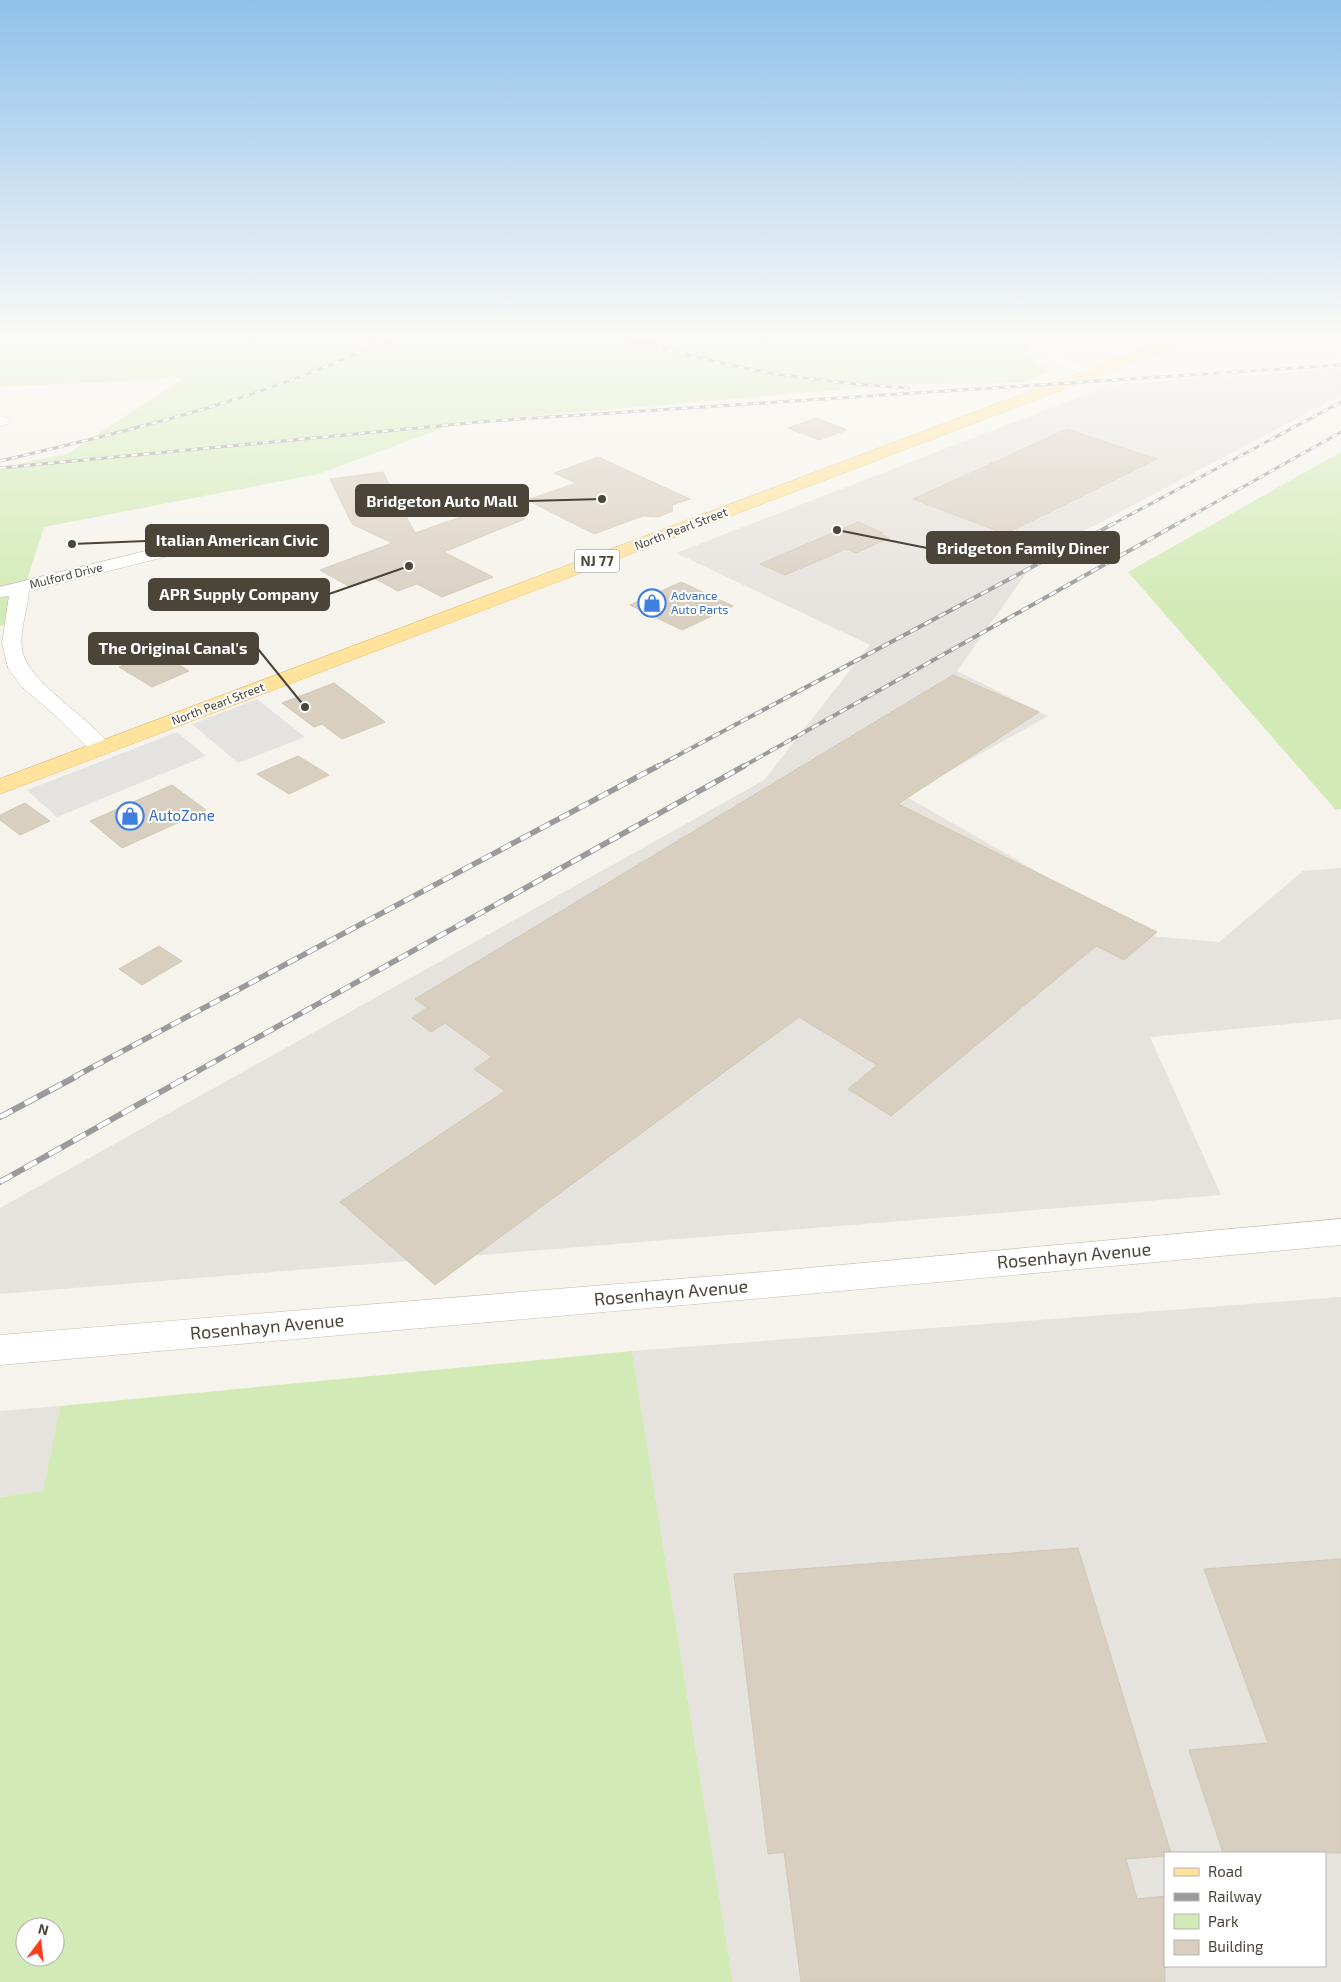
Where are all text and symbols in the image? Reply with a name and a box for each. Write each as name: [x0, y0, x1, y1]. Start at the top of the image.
callout: Bridgeton Auto Mall: [356, 485, 528, 516]
text: Bridgeton Auto Mall: [366, 491, 519, 510]
street label: North Pearl Street: [632, 504, 730, 552]
callout: Italian American Civic: [146, 525, 328, 556]
text: Italian American Civic: [156, 530, 318, 549]
callout: Bridgeton Family Diner: [927, 532, 1119, 563]
text: Bridgeton Family Diner: [937, 538, 1109, 558]
road number: NJ 77: [574, 550, 620, 572]
street label: Mulford Drive: [28, 559, 104, 591]
callout: APR Supply Company: [149, 579, 329, 610]
text: APR Supply Company: [159, 584, 319, 604]
shop icon: Advance Auto Parts: [637, 588, 667, 618]
place label: Advance Auto Parts: [671, 588, 728, 616]
callout: The Original Canal's: [89, 633, 258, 664]
text: The Original Canal's: [99, 638, 247, 657]
street label: North Pearl Street: [169, 679, 267, 727]
shop icon: AutoZone: [115, 801, 145, 831]
place label: AutoZone: [149, 806, 215, 824]
street label: Rosenhayn Avenue: [996, 1237, 1152, 1273]
street label: Rosenhayn Avenue: [593, 1274, 749, 1310]
street label: Rosenhayn Avenue: [189, 1308, 345, 1344]
legend: [1164, 1852, 1326, 1967]
text: Road: [1208, 1862, 1243, 1880]
text: Railway: [1208, 1887, 1262, 1905]
text: Park: [1208, 1912, 1239, 1930]
north arrow: [15, 1917, 65, 1967]
text: N: [36, 1919, 51, 1938]
text: Building: [1208, 1937, 1264, 1955]

